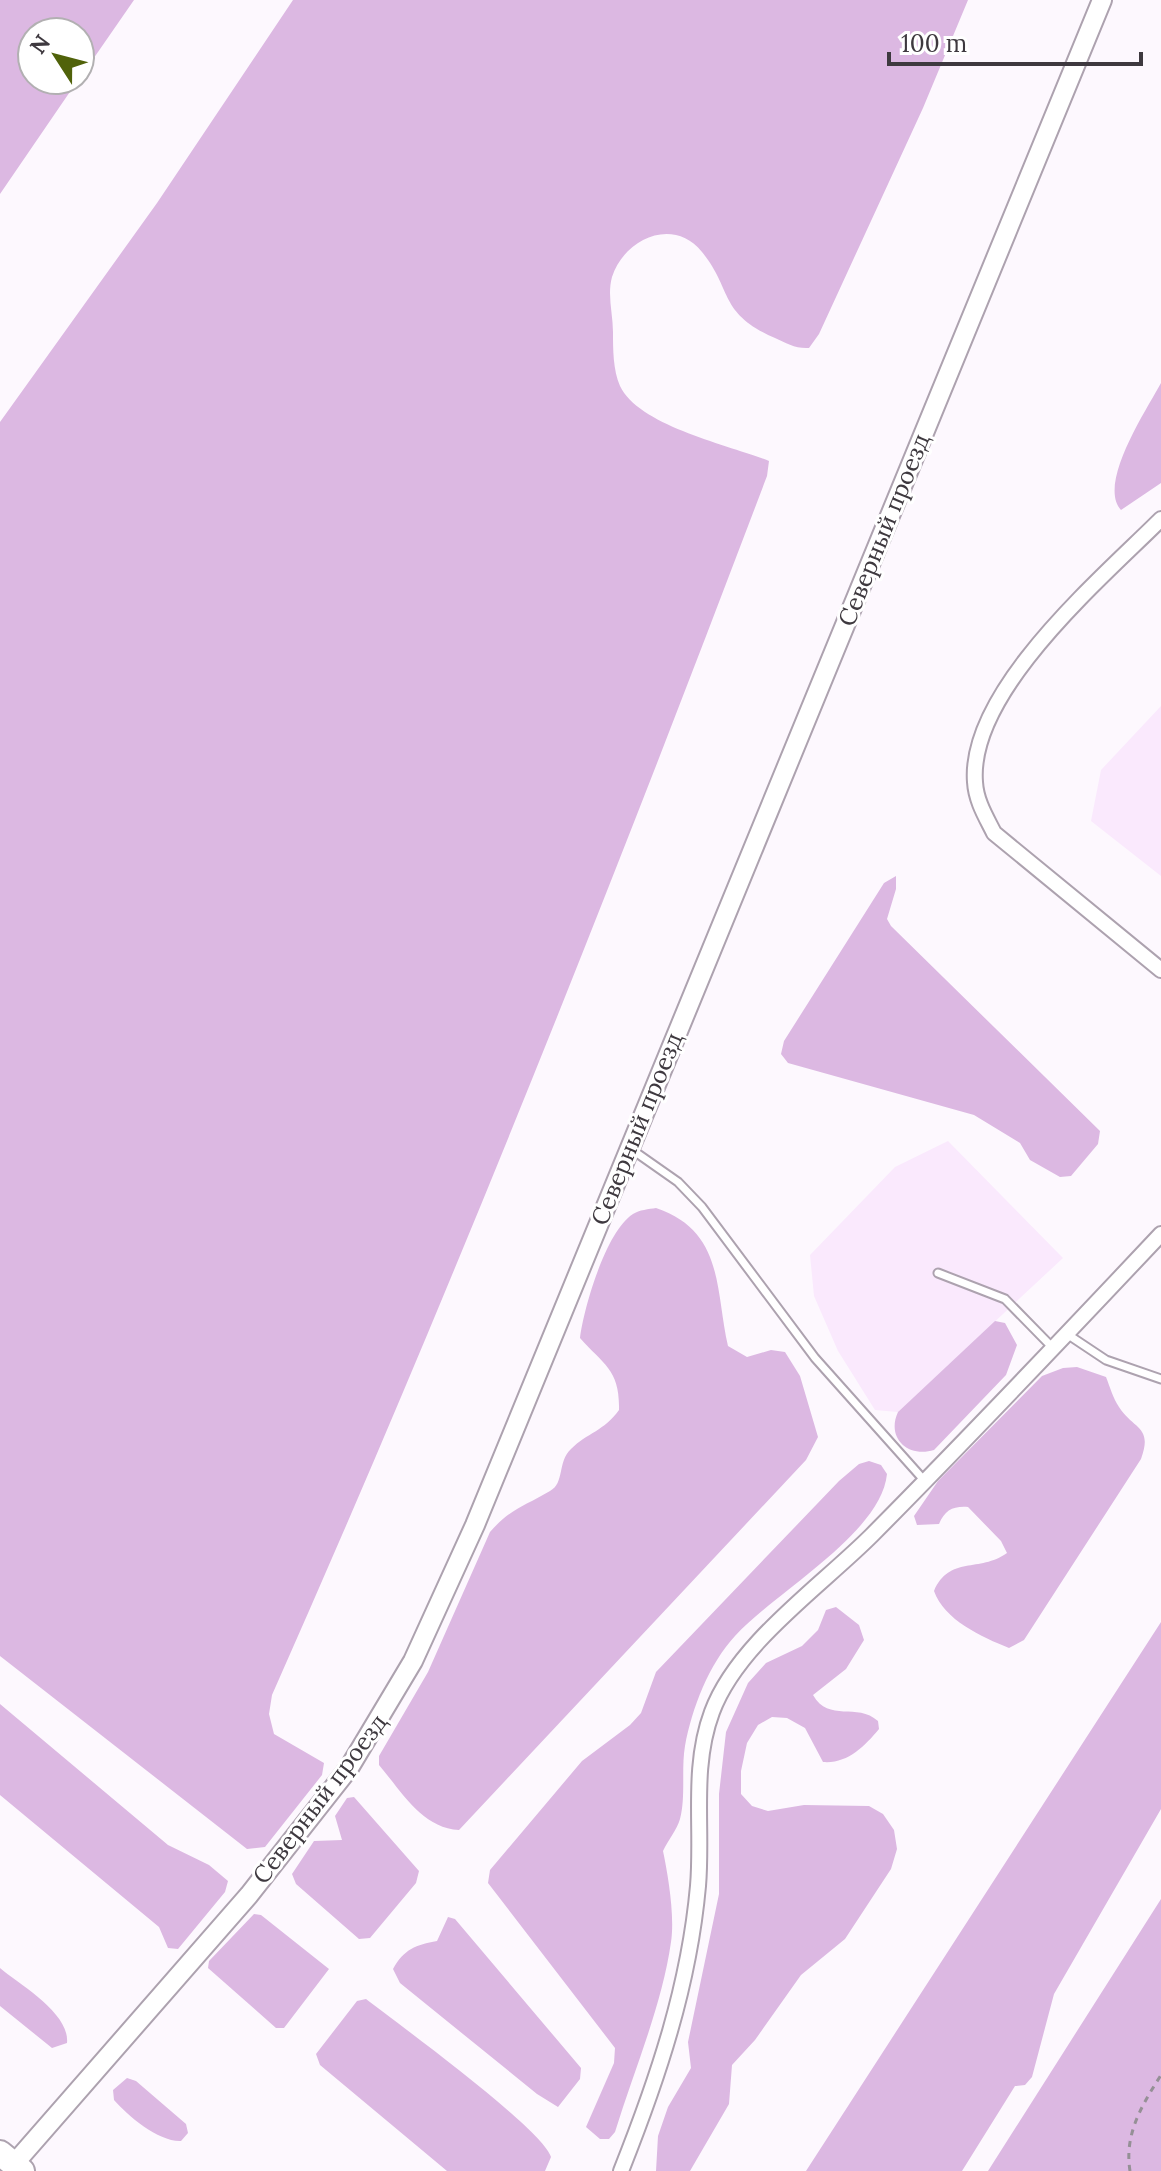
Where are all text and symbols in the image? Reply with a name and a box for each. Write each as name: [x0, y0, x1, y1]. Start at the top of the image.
north arrow: [16, 16, 96, 96]
scale bar: [889, 16, 1141, 66]
text: 100 m: [901, 28, 967, 59]
text: N: [23, 29, 56, 59]
street label: Северный проезд: [831, 429, 936, 631]
street label: Северный проезд: [584, 1028, 689, 1230]
street label: Северный проезд: [246, 1707, 394, 1890]

